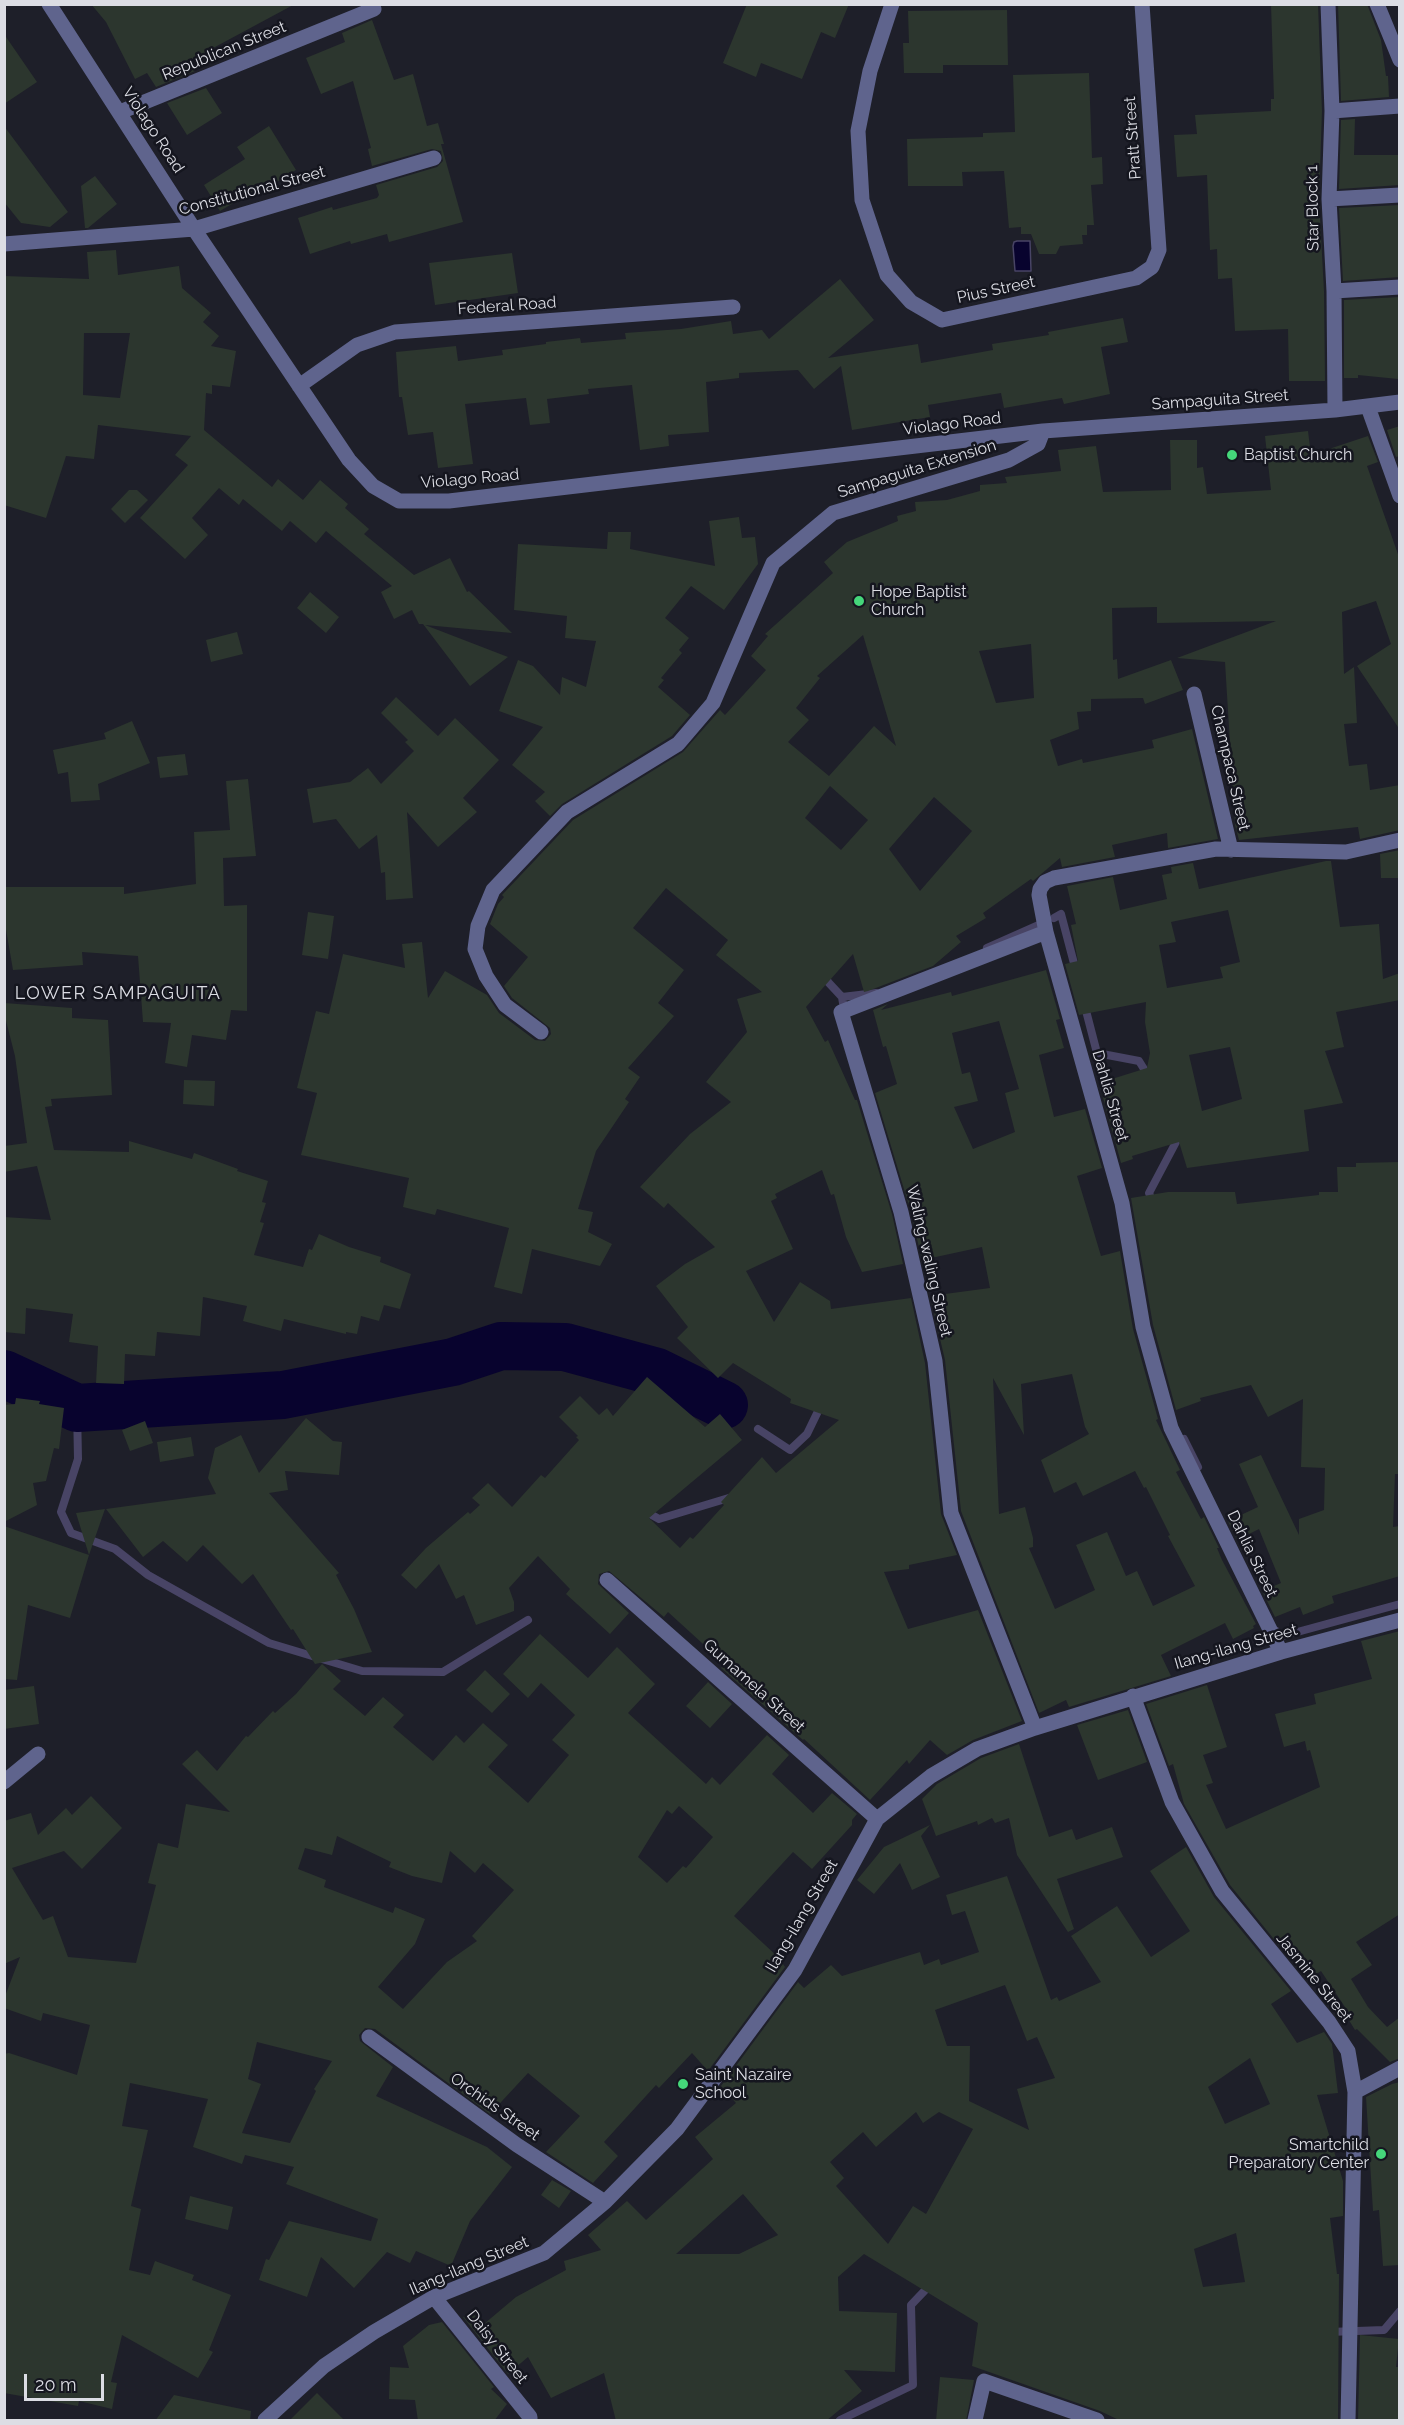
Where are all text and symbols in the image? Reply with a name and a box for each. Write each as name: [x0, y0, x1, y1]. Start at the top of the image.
street label: Republican Street: [159, 17, 289, 85]
street label: Violago Road: [118, 83, 188, 177]
street label: Pratt Street: [1121, 96, 1145, 180]
street label: Constitutional Street: [177, 162, 327, 220]
street label: Star Block 1: [1303, 165, 1323, 251]
street label: Pius Street: [955, 272, 1037, 308]
street label: Federal Road: [457, 293, 557, 319]
street label: Sampaguita Street: [1151, 386, 1289, 414]
street label: Violago Road: [902, 408, 1002, 440]
street label: Sampaguita Extension: [835, 436, 999, 502]
place label: Baptist Church: [1244, 445, 1352, 465]
marker: Baptist Church: [1225, 448, 1239, 462]
street label: Violago Road: [420, 465, 520, 493]
place label: Hope Baptist Church: [871, 582, 967, 620]
marker: Hope Baptist Church: [852, 594, 866, 608]
street label: Champaca Street: [1206, 703, 1254, 833]
district label: LOWER SAMPAGUITA: [15, 983, 221, 1005]
street label: Dahlia Street: [1088, 1048, 1132, 1144]
street label: Waling-waling Street: [902, 1183, 956, 1339]
street label: Dahlia Street: [1223, 1507, 1281, 1601]
street label: Ilang-ilang Street: [1172, 1620, 1300, 1674]
street label: Gumamela Street: [699, 1635, 809, 1737]
street label: Ilang-ilang Street: [762, 1856, 842, 1976]
street label: Jasmine Street: [1272, 1929, 1356, 2027]
place label: Saint Nazaire School: [695, 2065, 791, 2103]
street label: Orchids Street: [446, 2069, 544, 2145]
marker: Saint Nazaire School: [676, 2077, 690, 2091]
place label: Smartchild Preparatory Center: [1229, 2135, 1369, 2173]
marker: Smartchild Preparatory Center: [1374, 2147, 1388, 2161]
street label: Ilang-ilang Street: [407, 2232, 531, 2300]
street label: Daisy Street: [462, 2306, 532, 2388]
scale bar: [27, 2362, 106, 2400]
text: 20 m: [35, 2374, 77, 2395]

